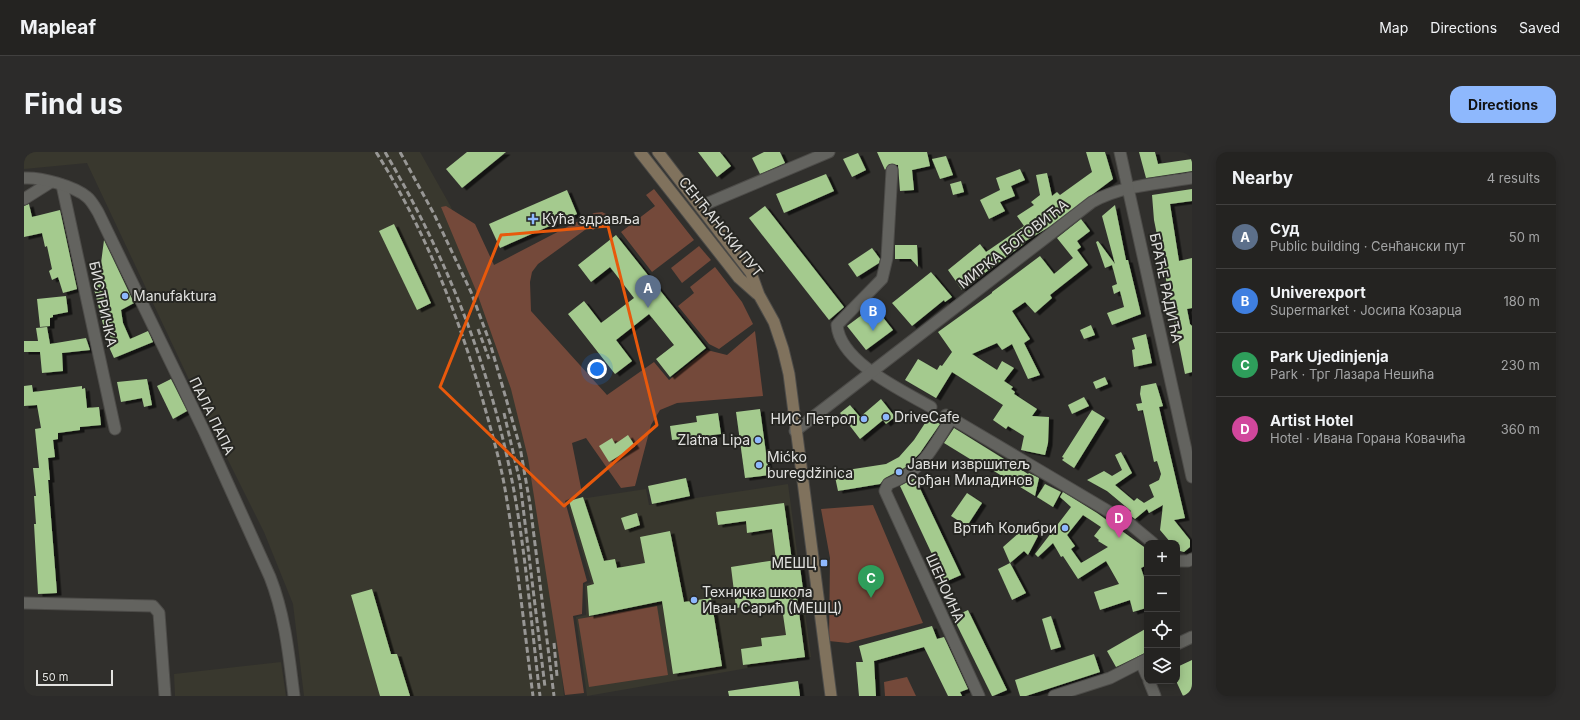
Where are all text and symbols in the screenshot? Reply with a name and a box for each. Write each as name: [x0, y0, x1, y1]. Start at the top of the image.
text: Mapleaf: [20, 16, 96, 39]
text: Map: [1379, 19, 1408, 36]
text: Directions: [1430, 19, 1497, 36]
text: Saved: [1519, 19, 1560, 36]
button: Directions: [1450, 86, 1556, 123]
text: Find us: [24, 87, 123, 121]
text: Nearby: [1232, 168, 1293, 188]
text: 4 results: [1487, 170, 1540, 186]
street label: СЕНЋАНСКИ ПУТ: [676, 173, 767, 280]
street label: МИРКА БОГОВИЋА: [954, 195, 1071, 292]
place label: Кућа здравља: [542, 210, 640, 227]
marker: Кућа здравља: [527, 213, 539, 225]
text: Суд: [1270, 219, 1300, 238]
text: A: [1240, 229, 1250, 245]
text: 50 m: [1509, 229, 1540, 245]
street label: БРАЋЕ РАДИЋА: [1147, 231, 1186, 345]
text: Public building · Сенћански пут: [1270, 238, 1465, 254]
street label: БИСТРИЧКА: [86, 259, 121, 349]
pin: A: [635, 275, 661, 308]
text: Univerexport: [1270, 283, 1366, 302]
place label: Manufaktura: [133, 287, 217, 304]
marker: Manufaktura: [120, 291, 130, 301]
text: B: [1241, 293, 1249, 309]
text: 180 m: [1503, 293, 1540, 309]
pin: B: [860, 298, 886, 331]
text: Supermarket · Јосипа Козарца: [1270, 302, 1462, 318]
text: Park Ujedinjenja: [1270, 347, 1389, 366]
text: C: [1240, 357, 1250, 373]
text: 230 m: [1501, 357, 1540, 373]
your location: [587, 359, 607, 379]
text: Park · Трг Лазара Нешића: [1270, 366, 1434, 382]
street label: ПАЛА ПАПА: [186, 374, 239, 458]
place label: DriveCafe: [894, 408, 960, 425]
place label: НИС Петрол: [771, 410, 856, 427]
text: Artist Hotel: [1270, 411, 1353, 430]
marker: DriveCafe: [881, 412, 891, 422]
marker: НИС Петрол: [859, 414, 869, 424]
text: D: [1240, 421, 1250, 437]
text: 360 m: [1501, 421, 1540, 437]
text: Hotel · Ивана Горана Ковачића: [1270, 430, 1466, 446]
place label: Zlatna Lipa: [677, 431, 750, 448]
marker: Zlatna Lipa: [753, 435, 763, 445]
place label: Mićko buregdžinica: [767, 448, 853, 481]
place label: Јавни извршитељ Срђан Миладинов: [907, 455, 1033, 488]
marker: Mićko buregdžinica: [754, 460, 764, 470]
marker: Јавни извршитељ Срђан Миладинов: [894, 467, 904, 477]
pin: D: [1106, 505, 1132, 538]
place label: Вртић Колибри: [953, 519, 1057, 536]
marker: Вртић Колибри: [1060, 523, 1070, 533]
map controls: [1144, 540, 1180, 684]
button: +: [1144, 540, 1180, 576]
street label: ШЕНОИНА: [923, 551, 968, 625]
place label: МЕШЦ: [771, 554, 816, 571]
marker: МЕШЦ: [819, 558, 829, 568]
pin: C: [858, 565, 884, 598]
button: −: [1144, 576, 1180, 612]
place label: Техничка школа Иван Сарић (МЕШЦ): [702, 583, 842, 616]
marker: Техничка школа Иван Сарић (МЕШЦ): [689, 595, 699, 605]
button: locate: [1144, 612, 1180, 648]
button: layers: [1144, 648, 1180, 684]
scale bar: [36, 668, 113, 687]
text: 50 m: [42, 670, 68, 684]

